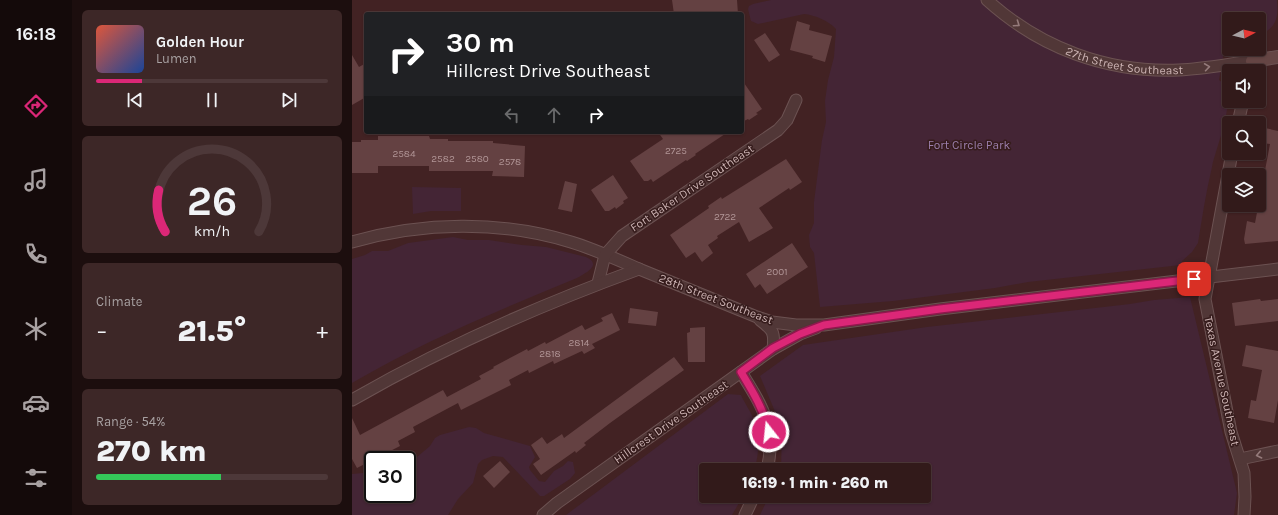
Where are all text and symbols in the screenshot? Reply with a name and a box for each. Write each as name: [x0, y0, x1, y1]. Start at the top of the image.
north arrow: [1222, 12, 1266, 56]
map controls: [1222, 12, 1266, 212]
one-way arrow: [1013, 19, 1020, 27]
text: 16:18: [16, 23, 56, 45]
text: 30 m: [446, 26, 515, 59]
icon: right: [380, 28, 432, 80]
text: Golden Hour: [156, 33, 244, 51]
street label: 27th Street Southeast: [1064, 44, 1184, 77]
text: Lumen: [156, 51, 197, 66]
text: Hillcrest Drive Southeast: [446, 60, 650, 82]
one-way arrow: [1204, 63, 1211, 72]
button: sound: [1222, 64, 1266, 108]
icon: previous: [124, 89, 146, 111]
icon: pause: [201, 89, 223, 111]
icon: next: [278, 89, 300, 111]
icon: directions: [22, 92, 50, 120]
icon: left: [501, 104, 523, 126]
icon: ahead: [543, 104, 565, 126]
icon: right: [585, 104, 607, 126]
button: search: [1222, 116, 1266, 160]
park label: Fort Circle Park: [928, 138, 1010, 152]
street label: Fort Baker Drive Southeast: [628, 141, 757, 235]
house number: 2725: [665, 145, 687, 157]
house number: 2584: [392, 148, 416, 160]
house number: 2582: [431, 153, 455, 165]
house number: 2580: [465, 153, 489, 165]
house number: 2578: [499, 156, 521, 168]
icon: music: [22, 166, 50, 194]
button: layers: [1222, 168, 1266, 212]
text: 26: [187, 177, 237, 225]
house number: 2722: [714, 211, 736, 223]
text: km/h: [194, 223, 230, 240]
icon: phone: [22, 240, 50, 268]
pin: [1177, 262, 1211, 296]
house number: 2001: [767, 266, 787, 278]
icon: arrive: [1183, 268, 1205, 290]
street label: 28th Street Southeast: [657, 271, 776, 327]
text: Climate: [96, 294, 142, 309]
text: 21.5°: [177, 313, 247, 349]
icon: climate: [22, 315, 50, 343]
street label: Texas Avenue Southeast: [1201, 315, 1243, 447]
text: −: [96, 318, 108, 344]
text: +: [316, 318, 328, 344]
house number: 2814: [569, 337, 590, 349]
house number: 2818: [539, 348, 561, 360]
street label: Hillcrest Drive Southeast: [611, 377, 731, 467]
icon: car: [22, 389, 50, 417]
position arrow: [748, 411, 790, 453]
text: Range · 54%: [96, 414, 166, 429]
text: 270 km: [96, 433, 207, 469]
speed limit sign: 30: [364, 451, 416, 503]
one-way arrow: [1256, 451, 1262, 459]
icon: filters: [22, 464, 50, 492]
text: 16:19 · 1 min · 260 m: [742, 474, 888, 492]

